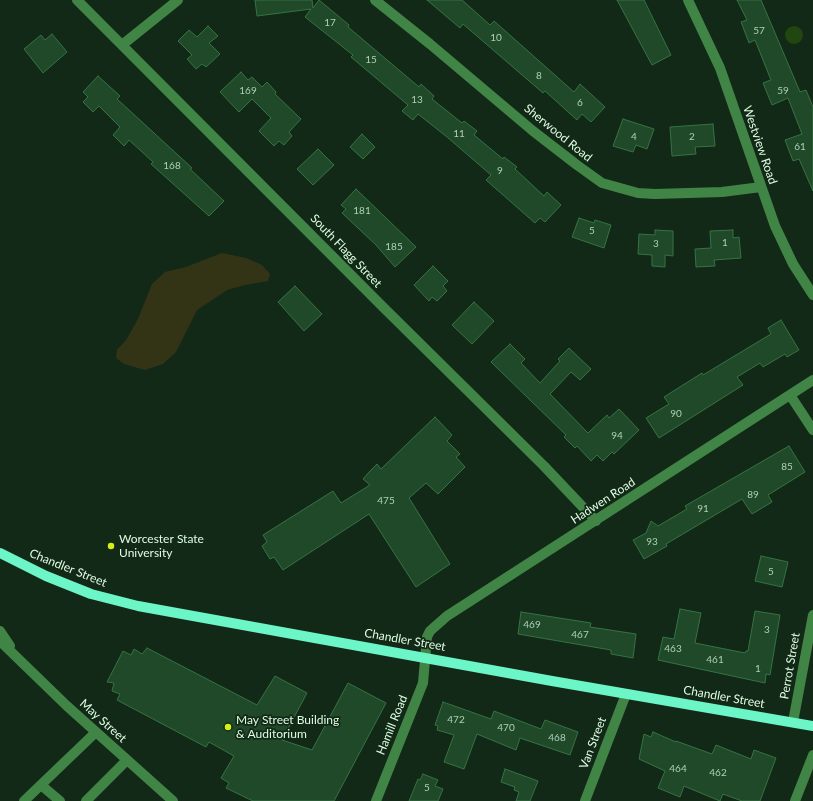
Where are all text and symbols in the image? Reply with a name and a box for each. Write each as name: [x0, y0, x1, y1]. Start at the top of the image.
house number: 17: [324, 17, 336, 29]
house number: 57: [753, 25, 765, 37]
house number: 10: [490, 32, 502, 44]
house number: 15: [365, 54, 377, 66]
house number: 8: [536, 70, 542, 82]
house number: 169: [239, 85, 257, 97]
house number: 59: [777, 85, 789, 97]
house number: 13: [411, 94, 423, 106]
house number: 6: [577, 97, 583, 109]
street label: Sherwood Road: [521, 101, 595, 165]
street label: Westview Road: [740, 104, 780, 186]
house number: 11: [453, 128, 465, 140]
house number: 4: [631, 131, 637, 143]
house number: 2: [689, 131, 695, 143]
house number: 61: [794, 141, 806, 153]
house number: 168: [163, 160, 181, 172]
house number: 9: [497, 165, 503, 177]
house number: 181: [353, 205, 371, 217]
street label: South Flagg Street: [307, 211, 385, 291]
house number: 5: [589, 225, 595, 237]
house number: 1: [722, 237, 728, 249]
house number: 3: [653, 238, 659, 250]
house number: 185: [385, 241, 403, 253]
house number: 90: [670, 408, 682, 420]
house number: 94: [611, 430, 623, 442]
house number: 85: [781, 461, 793, 473]
street label: Hadwen Road: [568, 475, 638, 527]
house number: 89: [747, 489, 759, 501]
house number: 475: [377, 495, 395, 507]
house number: 91: [697, 503, 709, 515]
place label: Worcester State University: [119, 532, 204, 560]
house number: 93: [646, 536, 658, 548]
marker: Worcester State University: [106, 541, 116, 551]
street label: Chandler Street: [27, 546, 109, 590]
house number: 5: [768, 566, 774, 578]
house number: 469: [523, 619, 541, 631]
house number: 3: [764, 624, 770, 636]
street label: Chandler Street: [363, 626, 447, 654]
house number: 467: [571, 629, 589, 641]
street label: Perrot Street: [777, 632, 803, 700]
house number: 463: [664, 643, 682, 655]
house number: 461: [706, 654, 724, 666]
house number: 1: [755, 663, 761, 675]
street label: Chandler Street: [682, 683, 766, 711]
street label: Hamill Road: [374, 693, 410, 757]
street label: May Street: [77, 696, 129, 746]
place label: May Street Building & Auditorium: [236, 713, 339, 741]
house number: 472: [447, 714, 465, 726]
street label: Van Street: [577, 715, 609, 771]
marker: May Street Building & Auditorium: [223, 722, 233, 732]
house number: 470: [497, 722, 515, 734]
house number: 468: [548, 732, 566, 744]
house number: 464: [669, 763, 687, 775]
house number: 462: [709, 767, 727, 779]
house number: 5: [424, 782, 430, 794]

